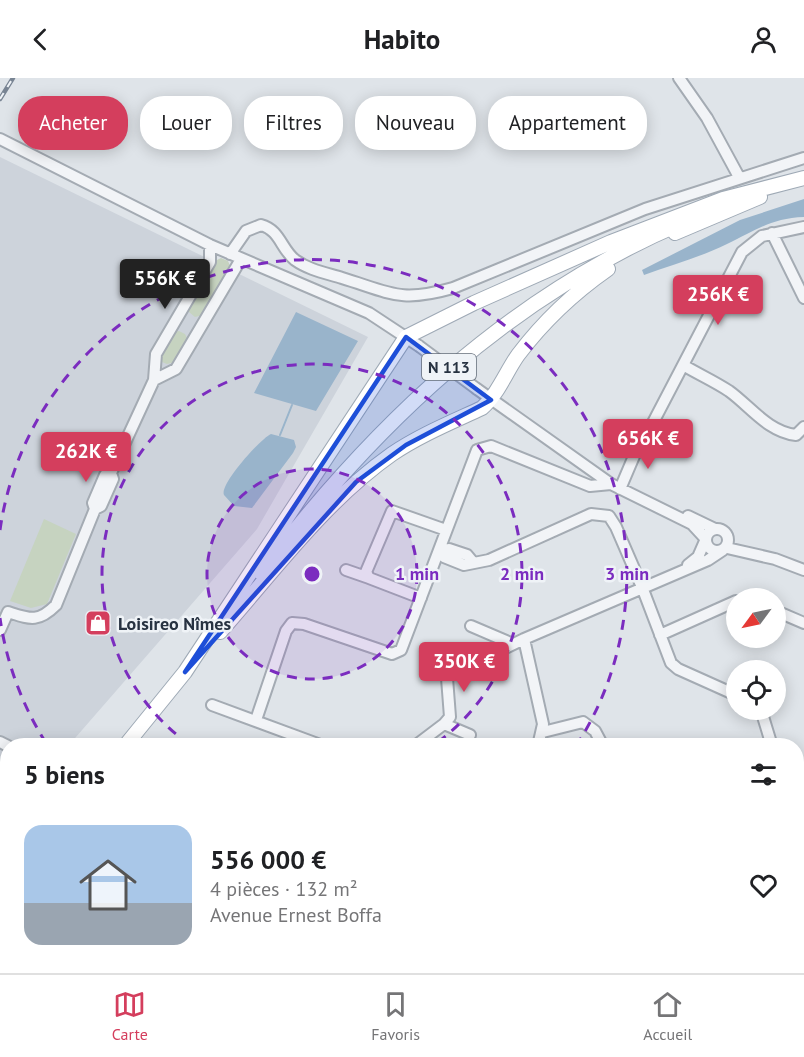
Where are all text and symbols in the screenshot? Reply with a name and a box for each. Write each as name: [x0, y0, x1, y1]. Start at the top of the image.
text: Habito: [364, 22, 440, 56]
icon: back: [24, 23, 57, 56]
icon: person: [747, 23, 780, 56]
chip: Acheter: [18, 96, 128, 150]
chip: Louer: [140, 96, 232, 150]
chip: Filtres: [244, 96, 343, 150]
chip: Nouveau: [355, 96, 476, 150]
chip: Appartement: [488, 96, 647, 150]
pin: 556K €: [116, 259, 214, 310]
text: 556K €: [134, 265, 196, 291]
pin: 256K €: [669, 275, 767, 326]
text: 256K €: [687, 281, 749, 307]
road number: N 113: [422, 354, 476, 380]
pin: 656K €: [599, 419, 697, 470]
text: 656K €: [617, 425, 679, 451]
pin: 262K €: [37, 432, 135, 483]
text: 262K €: [55, 438, 117, 464]
text: 1 min: [395, 562, 439, 585]
text: 2 min: [500, 562, 544, 585]
text: 3 min: [605, 562, 649, 585]
centre of rings: [302, 564, 322, 584]
north arrow: [726, 588, 786, 648]
map controls: [726, 588, 786, 720]
shop icon: Loisireo Nîmes: [83, 608, 113, 638]
place label: Loisireo Nîmes: [118, 612, 231, 635]
pin: 350K €: [415, 642, 513, 693]
text: 350K €: [433, 648, 495, 674]
button: locate: [726, 660, 786, 720]
text: 5 biens: [24, 758, 105, 791]
icon: filters: [747, 758, 780, 791]
text: 556 000 €: [210, 843, 326, 876]
icon: home: [72, 849, 144, 921]
icon: heart: [747, 869, 780, 902]
text: 4 pièces · 132 m²: [210, 876, 358, 902]
text: Avenue Ernest Boffa: [210, 902, 382, 928]
tab: Carte: [112, 988, 148, 1044]
tab: Favoris: [371, 988, 420, 1044]
tab: Accueil: [643, 988, 692, 1044]

